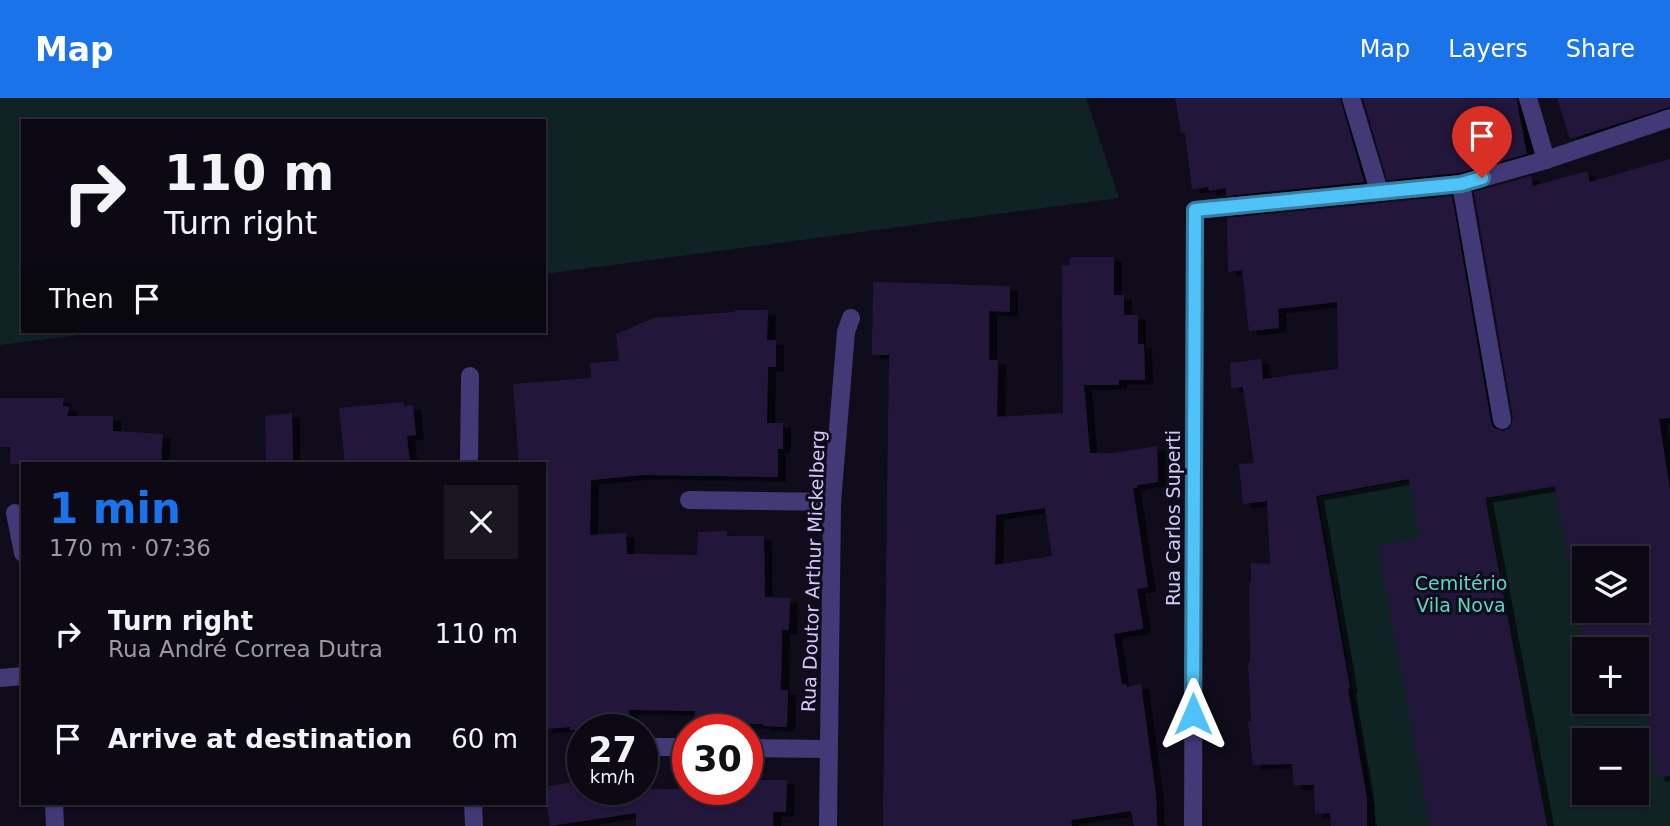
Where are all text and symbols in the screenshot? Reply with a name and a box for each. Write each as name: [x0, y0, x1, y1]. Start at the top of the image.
text: Map: [35, 30, 114, 69]
text: Map: [1360, 35, 1410, 63]
text: Layers: [1448, 35, 1528, 63]
text: Share: [1566, 35, 1635, 63]
pin: [1452, 106, 1512, 178]
icon: arrive: [1463, 117, 1501, 155]
text: 110 m: [164, 145, 334, 202]
icon: right: [49, 147, 140, 238]
text: Turn right: [164, 204, 317, 242]
icon: arrive: [128, 280, 166, 318]
text: Then: [49, 284, 114, 314]
street label: Rua Doutor Arthur Mickelberg: [797, 430, 829, 712]
street label: Rua Carlos Superti: [1162, 430, 1184, 606]
text: 1 min: [49, 484, 181, 533]
button: close: [444, 485, 518, 559]
text: 170 m · 07:36: [49, 535, 211, 561]
map controls: [1572, 546, 1649, 805]
button: layers: [1572, 546, 1649, 623]
park label: Cemitério Vila Nova: [1415, 572, 1507, 616]
text: Turn right: [108, 606, 253, 636]
icon: right: [49, 615, 87, 653]
text: 110 m: [435, 619, 518, 649]
text: Rua André Correa Dutra: [108, 636, 383, 662]
button: +: [1572, 637, 1649, 714]
position arrow: [1156, 677, 1230, 751]
speed limit sign: 30: [672, 714, 763, 805]
icon: arrive: [49, 720, 87, 758]
text: Arrive at destination: [108, 724, 412, 754]
text: 60 m: [451, 724, 518, 754]
button: −: [1572, 728, 1649, 805]
text: 27: [588, 730, 637, 770]
text: km/h: [590, 766, 635, 787]

